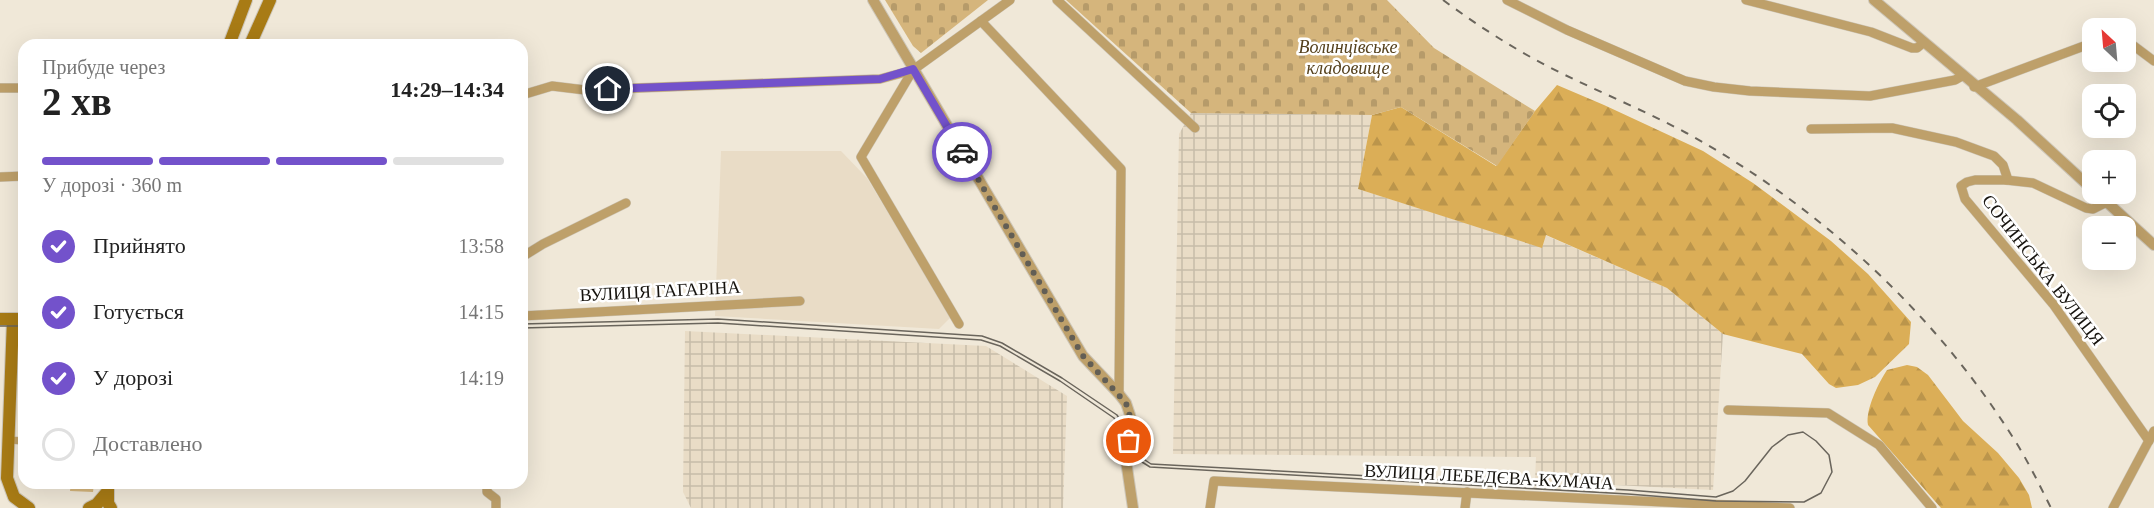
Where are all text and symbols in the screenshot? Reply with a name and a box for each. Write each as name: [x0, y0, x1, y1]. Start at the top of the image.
north arrow: [2082, 18, 2136, 72]
map controls: [2082, 18, 2136, 270]
park label: Волинцівське кладовище: [1298, 37, 1398, 78]
text: Прибуде через: [42, 56, 165, 78]
pin: [582, 63, 633, 114]
icon: home: [591, 72, 624, 105]
text: 14:29–14:34: [390, 77, 504, 102]
text: 2 хв: [42, 80, 112, 123]
button: locate: [2082, 84, 2136, 138]
courier: [932, 122, 992, 182]
icon: car: [946, 136, 979, 169]
button: +: [2082, 150, 2136, 204]
text: У дорозі · 360 m: [42, 174, 182, 196]
street label: СОЧИНСЬКА ВУЛИЦЯ: [1978, 191, 2108, 349]
button: −: [2082, 216, 2136, 270]
icon: check: [42, 230, 75, 263]
text: Прийнято: [93, 233, 186, 258]
text: 13:58: [458, 235, 504, 257]
street label: ВУЛИЦЯ ГАГАРІНА: [579, 277, 741, 305]
icon: check: [42, 296, 75, 329]
text: Готується: [93, 299, 184, 324]
text: 14:15: [458, 301, 504, 323]
icon: check: [42, 362, 75, 395]
text: У дорозі: [93, 365, 173, 390]
text: 14:19: [458, 367, 504, 389]
pin: [1103, 415, 1154, 466]
icon: bag: [1112, 424, 1145, 457]
text: Доставлено: [93, 431, 203, 456]
street label: ВУЛИЦЯ ЛЕБЕДЄВА-КУМАЧА: [1364, 460, 1614, 494]

